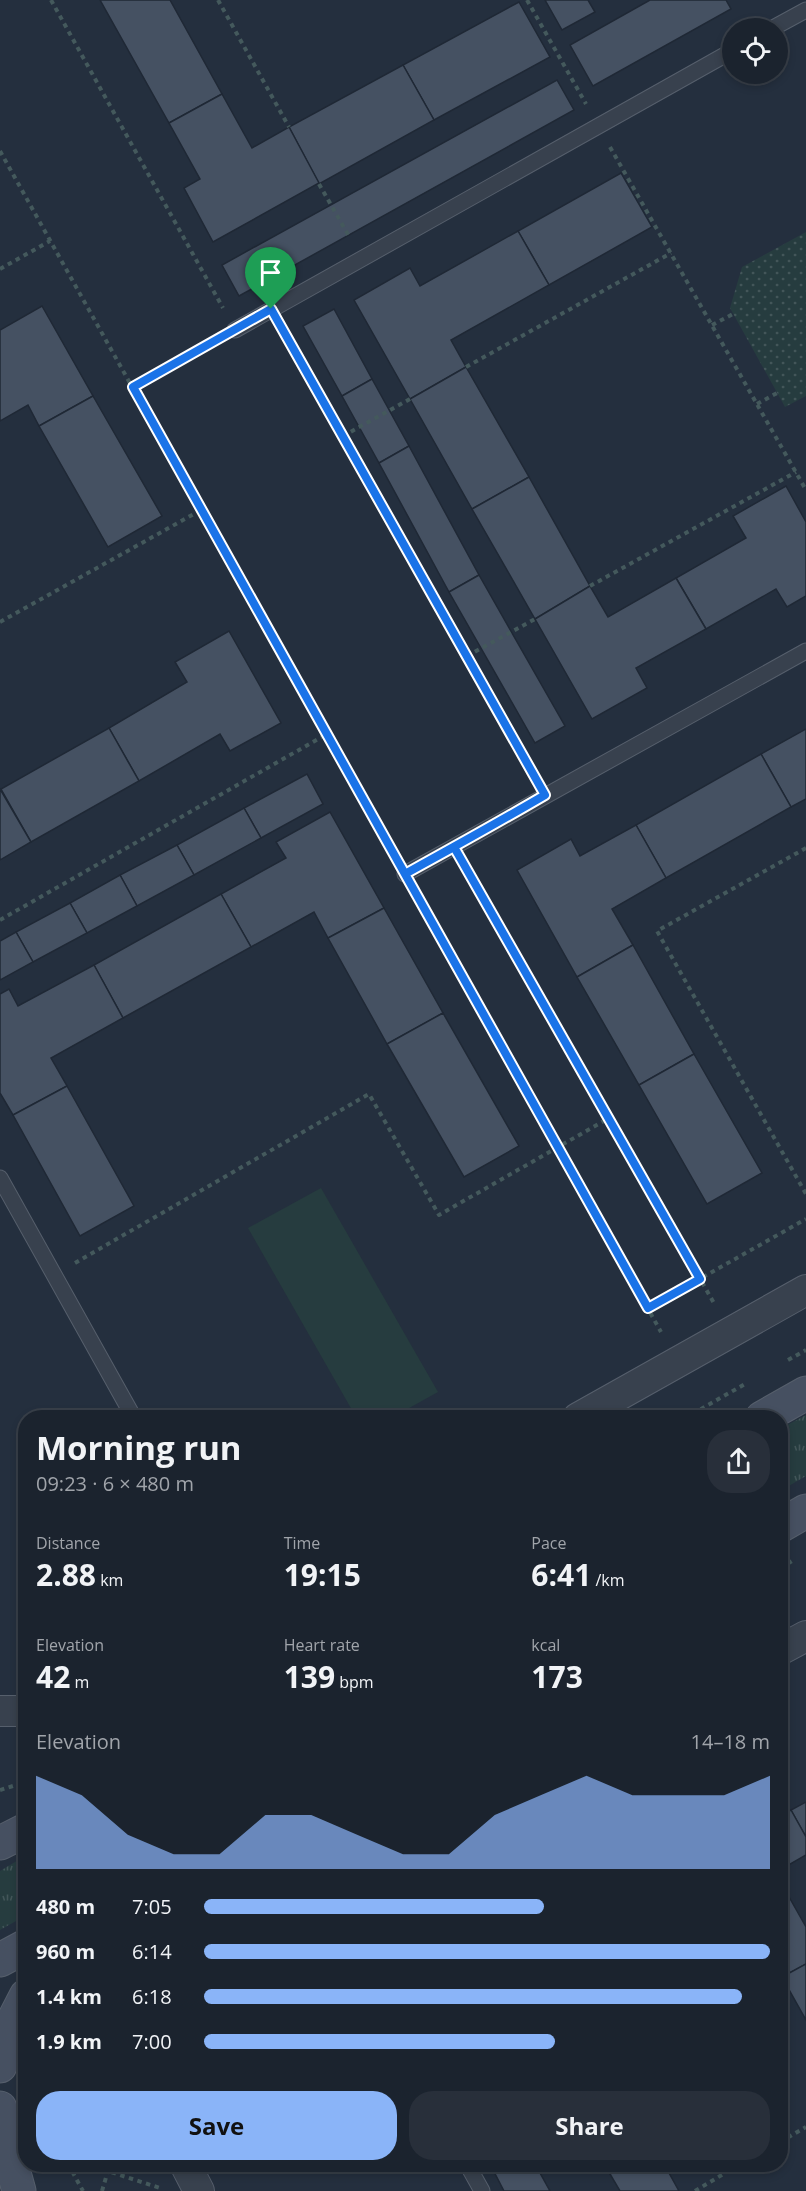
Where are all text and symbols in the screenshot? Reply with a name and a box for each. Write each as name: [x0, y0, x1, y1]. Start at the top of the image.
map controls: [722, 18, 788, 84]
button: locate: [722, 18, 788, 84]
pin: [245, 247, 296, 309]
icon: arrive: [254, 256, 287, 289]
text: Morning run: [36, 1425, 242, 1470]
button: share: [707, 1430, 770, 1493]
text: 09:23 · 6 × 480 m: [36, 1470, 194, 1497]
text: Distance: [36, 1532, 100, 1554]
text: Time: [284, 1532, 320, 1554]
text: Pace: [531, 1532, 567, 1554]
text: 2.88: [36, 1554, 96, 1595]
text: 19:15: [284, 1554, 361, 1595]
text: 6:41: [531, 1554, 591, 1595]
text: km: [96, 1569, 123, 1591]
text: /km: [591, 1569, 625, 1591]
text: Elevation: [36, 1634, 104, 1656]
text: Heart rate: [284, 1634, 360, 1656]
text: kcal: [531, 1634, 560, 1656]
text: 42: [36, 1656, 70, 1697]
text: 139: [284, 1656, 335, 1697]
text: 173: [531, 1656, 583, 1697]
text: m: [70, 1671, 89, 1693]
text: bpm: [335, 1671, 374, 1693]
text: Elevation: [36, 1728, 121, 1755]
text: 14–18 m: [691, 1728, 770, 1755]
text: 480 m: [36, 1893, 95, 1920]
text: 7:05: [132, 1893, 172, 1920]
text: 960 m: [36, 1938, 95, 1965]
text: 6:14: [132, 1938, 172, 1965]
text: 1.4 km: [36, 1983, 102, 2010]
text: 6:18: [132, 1983, 172, 2010]
text: 1.9 km: [36, 2028, 102, 2055]
text: 7:00: [132, 2028, 172, 2055]
button: Save: [36, 2091, 397, 2160]
button: Share: [409, 2091, 770, 2160]

